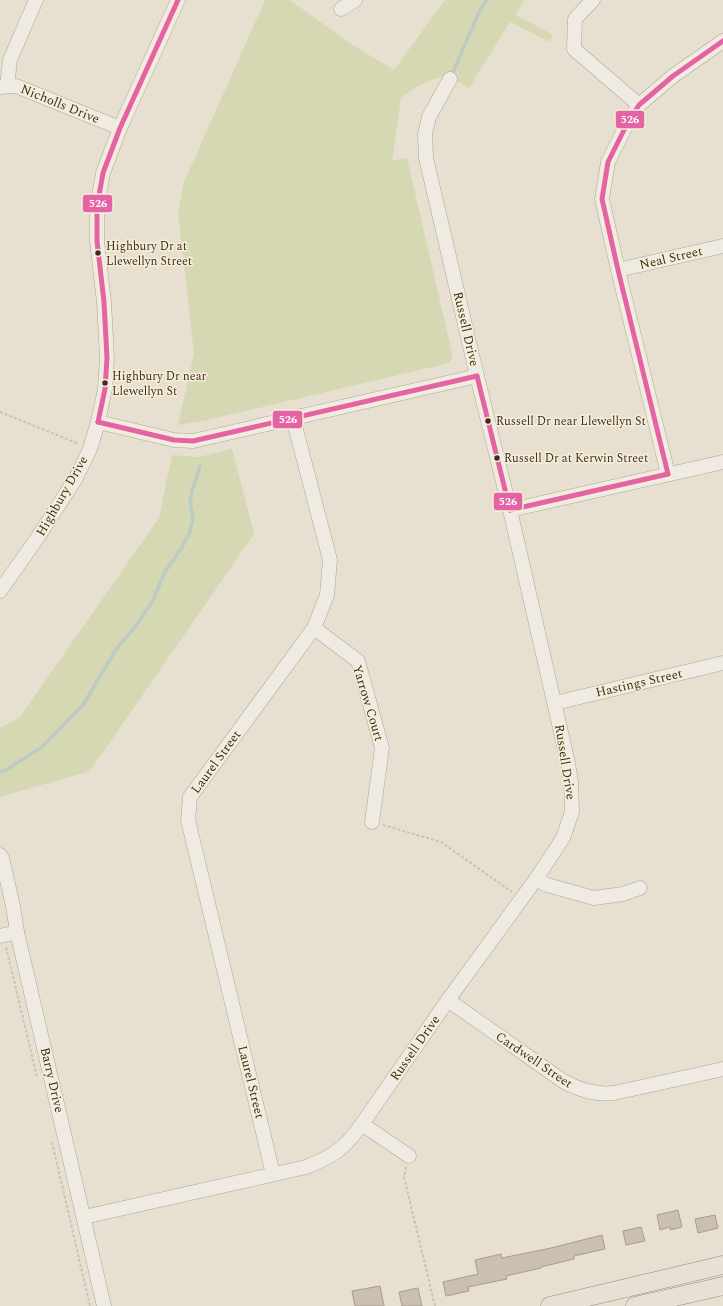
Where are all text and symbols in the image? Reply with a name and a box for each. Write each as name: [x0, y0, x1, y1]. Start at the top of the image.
street label: Nicholls Drive: [17, 79, 103, 129]
line badge: 526: [615, 110, 645, 129]
text: 526: [621, 111, 639, 128]
line badge: 526: [82, 194, 113, 213]
text: 526: [89, 195, 107, 212]
place label: Highbury Dr at Llewellyn Street: [106, 237, 192, 271]
street label: Neal Street: [637, 241, 705, 275]
marker: Highbury Dr at Llewellyn Street: [93, 248, 103, 258]
street label: Russell Drive: [448, 290, 484, 368]
place label: Highbury Dr near Llewellyn St: [112, 367, 207, 401]
marker: Highbury Dr near Llewellyn St: [100, 378, 110, 388]
line badge: 526: [272, 410, 303, 429]
text: 526: [279, 411, 297, 428]
place label: Russell Dr near Llewellyn St: [496, 412, 646, 431]
marker: Russell Dr near Llewellyn St: [483, 416, 493, 426]
place label: Russell Dr at Kerwin Street: [504, 449, 648, 468]
street label: Highbury Drive: [31, 452, 93, 540]
marker: Russell Dr at Kerwin Street: [492, 453, 502, 463]
line badge: 526: [493, 492, 523, 511]
text: 526: [499, 493, 517, 510]
street label: Yarrow Court: [347, 662, 389, 744]
street label: Hastings Street: [594, 663, 685, 703]
street label: Russell Drive: [549, 723, 581, 801]
street label: Laurel Street: [186, 726, 246, 798]
street label: Russell Drive: [385, 1011, 445, 1085]
street label: Cardwell Street: [491, 1027, 577, 1093]
street label: Laurel Street: [232, 1043, 270, 1121]
street label: Barry Drive: [35, 1045, 69, 1115]

